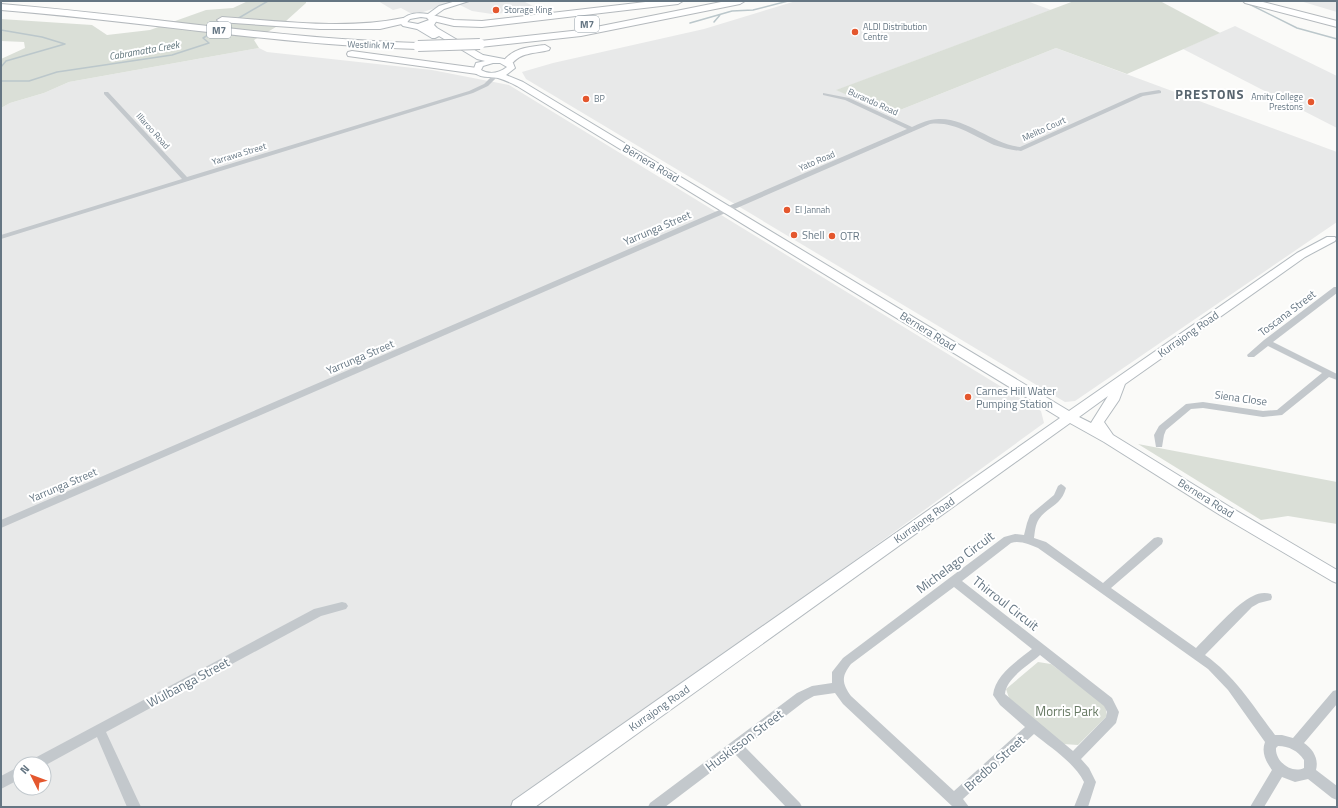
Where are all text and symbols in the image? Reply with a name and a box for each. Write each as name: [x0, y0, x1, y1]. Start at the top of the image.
place label: Storage King: [504, 3, 552, 16]
marker: Storage King: [491, 5, 501, 15]
road number: M7: [575, 16, 599, 32]
place label: ALDI Distribution Centre: [863, 20, 927, 43]
road number: M7: [207, 22, 231, 38]
marker: ALDI Distribution Centre: [850, 27, 860, 37]
water label: Cabramatta Creek: [108, 37, 182, 64]
street label: Westlink M7: [347, 37, 395, 52]
district label: PRESTONS: [1175, 84, 1245, 104]
street label: Burando Road: [846, 85, 901, 119]
place label: Amity College Prestons: [1251, 90, 1303, 113]
place label: BP: [594, 92, 606, 105]
marker: BP: [581, 94, 591, 104]
marker: Amity College Prestons: [1306, 97, 1316, 107]
street label: Illaroo Road: [134, 110, 173, 152]
street label: Melito Court: [1020, 113, 1068, 144]
street label: Yarrawa Street: [210, 139, 268, 168]
street label: Bernera Road: [620, 140, 682, 186]
street label: Yato Road: [797, 147, 837, 174]
place label: El Jannah: [795, 203, 830, 216]
marker: El Jannah: [782, 205, 792, 215]
street label: Yarrunga Street: [621, 207, 693, 249]
place label: Shell: [802, 227, 825, 243]
place label: OTR: [840, 228, 860, 244]
marker: Shell: [789, 230, 799, 240]
marker: OTR: [827, 231, 837, 241]
street label: Toscana Street: [1255, 286, 1319, 340]
street label: Bernera Road: [897, 307, 959, 355]
street label: Kurrajong Road: [1154, 307, 1222, 361]
street label: Yarrunga Street: [324, 336, 396, 378]
place label: Carnes Hill Water Pumping Station: [976, 383, 1056, 412]
street label: Siena Close: [1214, 386, 1269, 410]
marker: Carnes Hill Water Pumping Station: [963, 392, 973, 402]
street label: Yarrunga Street: [27, 464, 99, 506]
street label: Bernera Road: [1175, 474, 1237, 522]
street label: Kurrajong Road: [890, 493, 958, 547]
street label: Michelago Circuit: [912, 526, 999, 598]
street label: Thirroul Circuit: [969, 571, 1044, 636]
street label: Wulbanga Street: [143, 652, 233, 712]
street label: Kurrajong Road: [625, 681, 693, 735]
park label: Morris Park: [1035, 701, 1099, 721]
street label: Huskisson Street: [701, 704, 788, 776]
street label: Bredbo Street: [959, 730, 1029, 796]
north arrow: [12, 756, 52, 796]
text: N: [16, 761, 33, 777]

